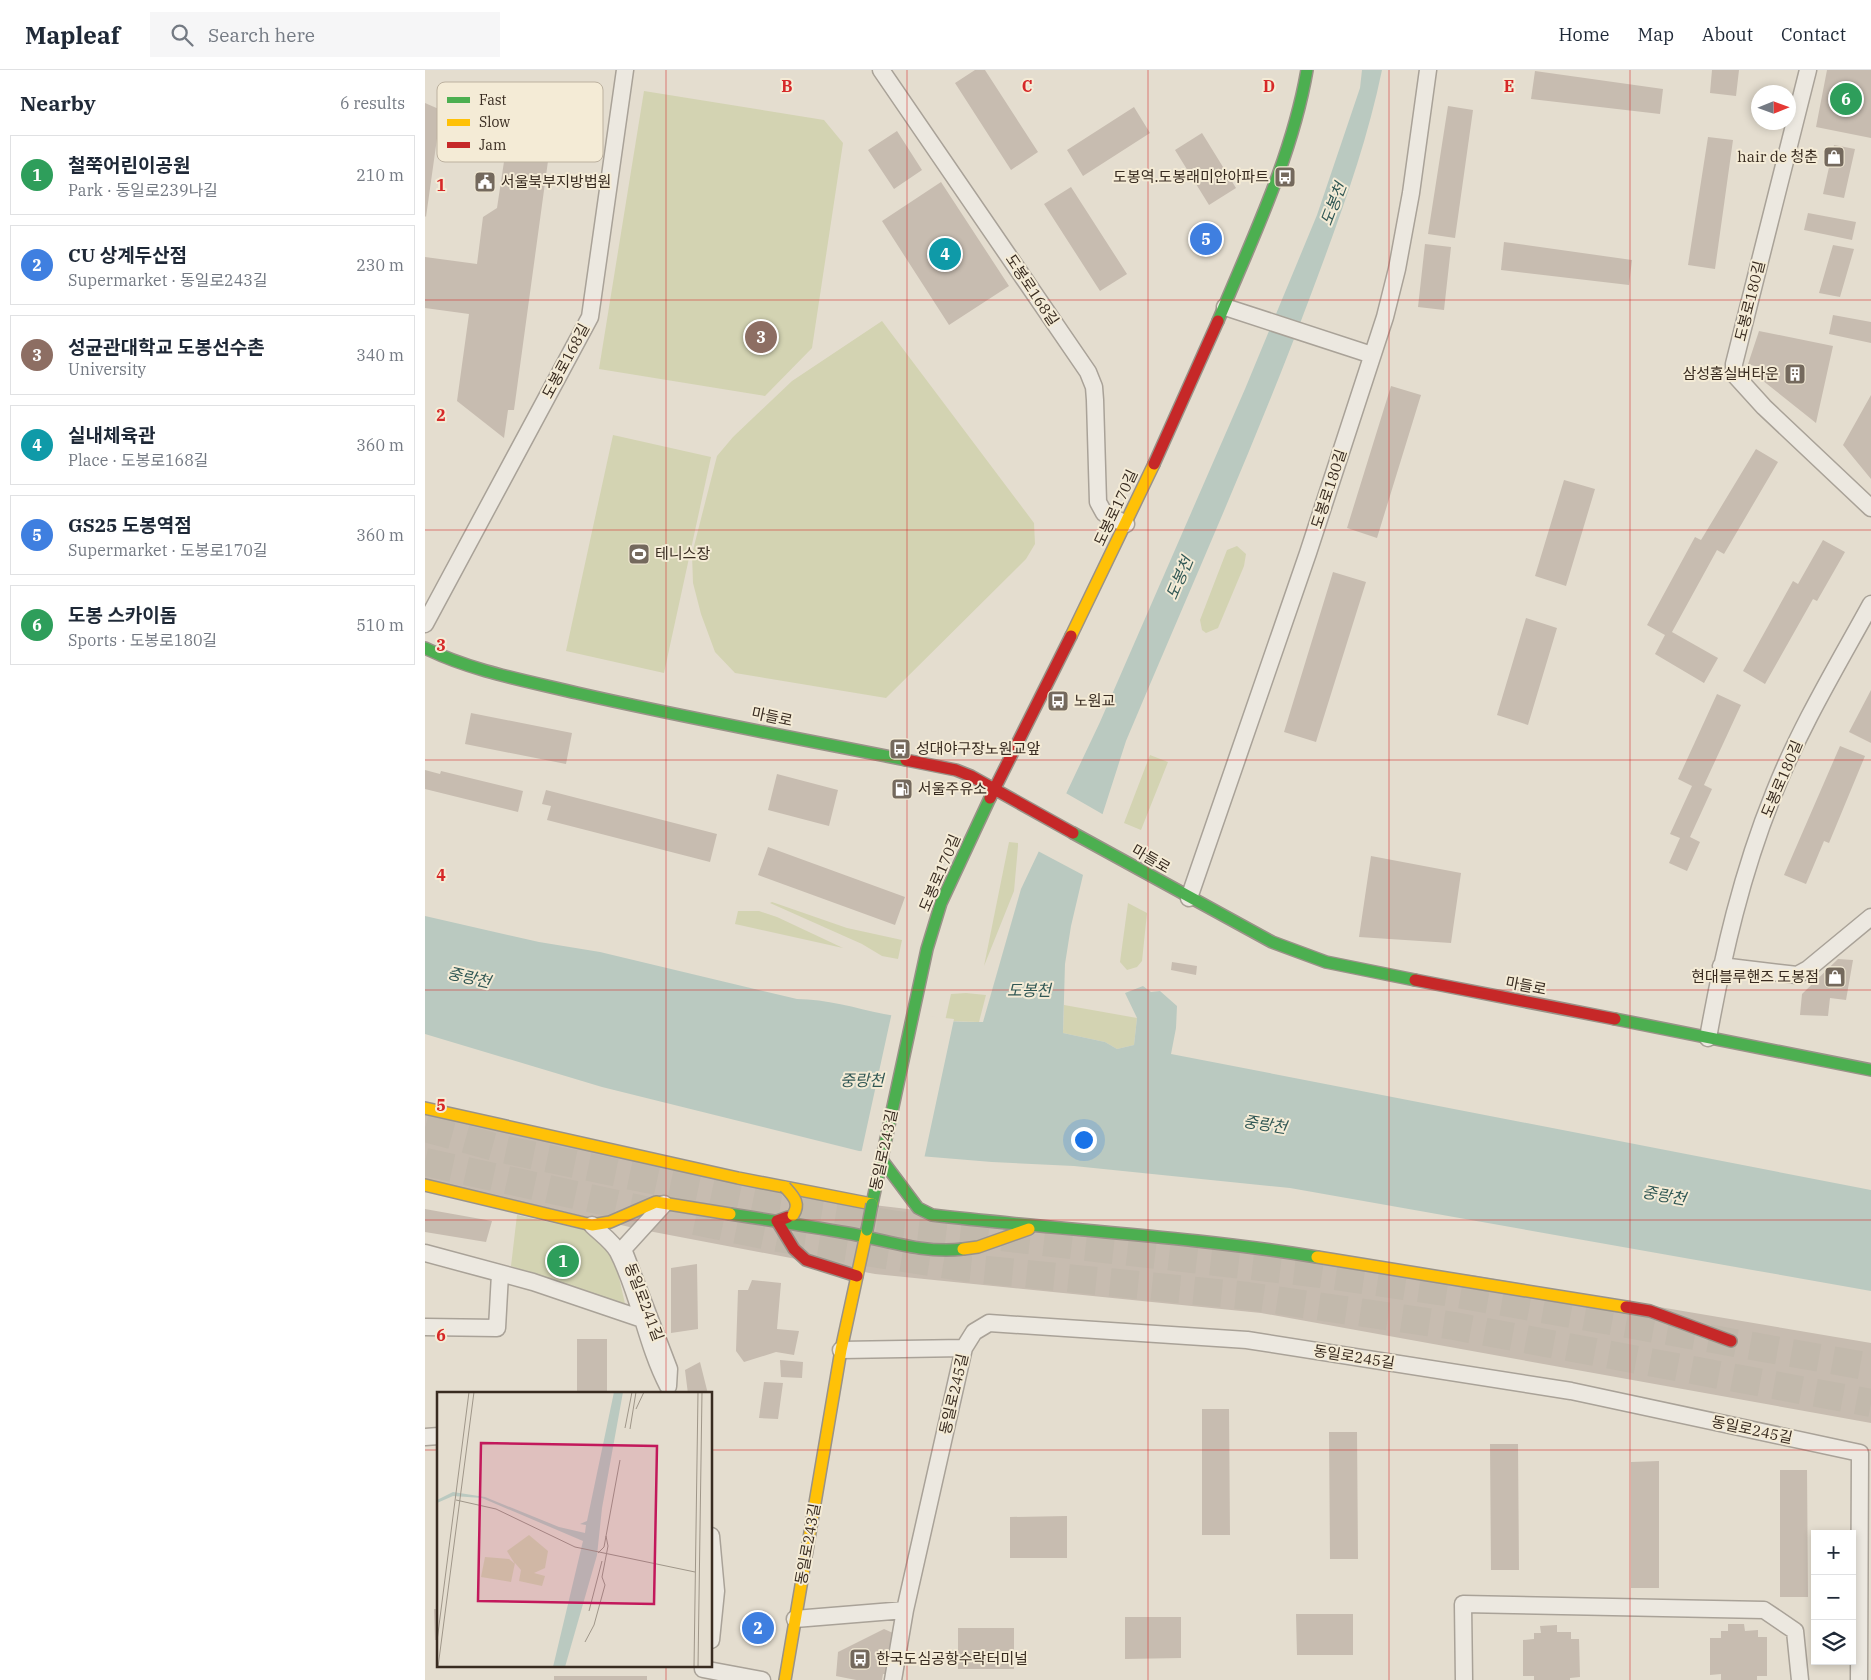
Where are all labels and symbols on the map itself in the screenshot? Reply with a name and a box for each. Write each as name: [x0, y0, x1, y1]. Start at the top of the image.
text: B: [781, 76, 793, 96]
text: C: [1022, 76, 1032, 96]
text: D: [1263, 76, 1275, 96]
text: E: [1504, 76, 1514, 96]
pin: 6: [1830, 80, 1862, 118]
legend: [437, 82, 603, 162]
north arrow: [1751, 85, 1796, 130]
text: Fast: [479, 91, 507, 109]
text: Slow: [479, 113, 510, 131]
text: Jam: [479, 136, 506, 154]
shop icon: hair de 청춘: [1822, 145, 1846, 169]
place label: hair de 청춘: [1737, 147, 1818, 166]
bus stop icon: 도봉역.도봉래미안아파트: [1273, 165, 1297, 189]
place label: 도봉역.도봉래미안아파트: [1113, 167, 1269, 186]
public building icon: 서울북부지방법원: [473, 170, 497, 194]
place label: 서울북부지방법원: [501, 172, 611, 191]
text: 1: [436, 175, 446, 195]
water label: 도봉천: [1316, 178, 1351, 228]
pin: 5: [1190, 220, 1222, 258]
pin: 4: [929, 235, 961, 273]
street label: 도봉로168길: [1002, 250, 1063, 329]
street label: 도봉로180길: [1730, 259, 1769, 343]
pin: 3: [745, 318, 777, 356]
street label: 도봉로168길: [538, 320, 593, 402]
building icon: 삼성홈실버타운: [1783, 362, 1807, 386]
place label: 삼성홈실버타운: [1682, 364, 1779, 383]
text: 2: [436, 405, 446, 425]
street label: 도봉로180길: [1307, 447, 1350, 531]
street label: 도봉로170길: [1090, 467, 1142, 549]
sports icon: 테니스장: [627, 542, 651, 566]
place label: 테니스장: [655, 544, 710, 563]
water label: 도봉천: [1161, 552, 1198, 602]
text: 3: [436, 635, 446, 655]
bus stop icon: 노원교: [1046, 689, 1070, 713]
place label: 노원교: [1074, 691, 1115, 710]
street label: 마들로: [750, 703, 794, 730]
bus stop icon: 성대야구장노원교앞: [888, 737, 912, 761]
street label: 도봉로180길: [1757, 737, 1806, 820]
place label: 성대야구장노원교앞: [916, 739, 1040, 758]
fuel station icon: 서울주유소: [890, 777, 914, 801]
place label: 서울주유소: [918, 779, 987, 798]
street label: 도봉로170길: [915, 831, 964, 914]
street label: 마들로: [1129, 840, 1174, 877]
text: 4: [436, 865, 446, 885]
water label: 중랑천: [445, 962, 495, 992]
shop icon: 현대블루핸즈 도봉점: [1823, 965, 1847, 989]
place label: 현대블루핸즈 도봉점: [1691, 967, 1819, 986]
street label: 마들로: [1504, 972, 1548, 999]
water label: 도봉천: [1007, 980, 1053, 1000]
water label: 중랑천: [840, 1070, 886, 1090]
text: 5: [436, 1095, 446, 1115]
street label: 동일로243길: [866, 1108, 901, 1192]
water label: 중랑천: [1242, 1111, 1291, 1138]
your location: [1071, 1127, 1097, 1153]
water label: 중랑천: [1641, 1181, 1690, 1209]
pin: 1: [547, 1242, 579, 1280]
street label: 동일로241길: [621, 1260, 668, 1344]
text: 6: [436, 1325, 446, 1345]
street label: 동일로245길: [1312, 1341, 1396, 1372]
street label: 동일로245길: [935, 1352, 972, 1436]
inset map: [437, 1392, 713, 1668]
street label: 동일로245길: [1710, 1412, 1794, 1447]
street label: 동일로243길: [791, 1502, 824, 1586]
pin: 2: [742, 1609, 774, 1647]
bus stop icon: 한국도심공항수락터미널: [848, 1647, 872, 1671]
place label: 한국도심공항수락터미널: [876, 1649, 1028, 1668]

